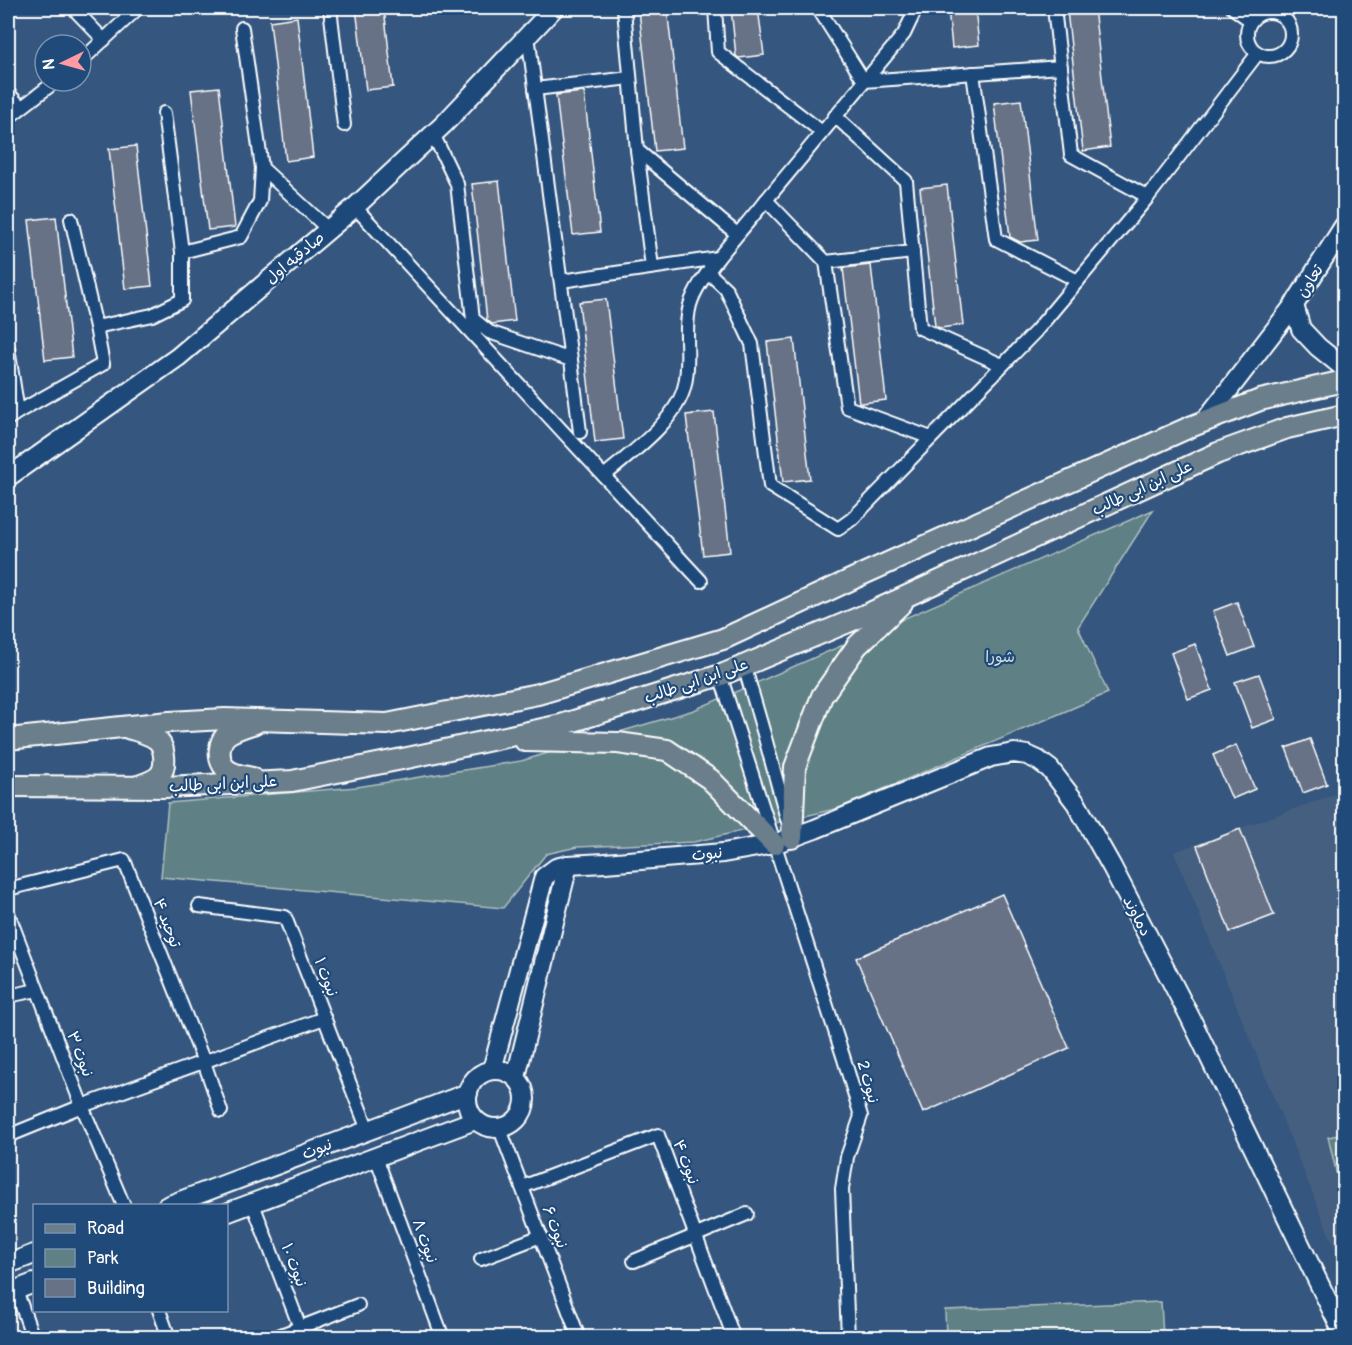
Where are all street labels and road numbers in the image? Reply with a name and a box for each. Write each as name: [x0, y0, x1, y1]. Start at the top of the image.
street label: صادقیه اول: [261, 227, 329, 289]
street label: تعاون: [1292, 261, 1328, 301]
street label: علی ابن ابی طالب: [1089, 456, 1195, 520]
street label: علی ابن ابی طالب: [642, 654, 750, 708]
street label: علی ابن ابی طالب: [168, 771, 278, 797]
street label: نبوت: [691, 842, 723, 866]
street label: دماوند: [1118, 892, 1156, 940]
street label: توحید ۴: [149, 896, 186, 951]
street label: نبوت ۱: [309, 955, 343, 999]
street label: نبوت ۳: [62, 1028, 98, 1080]
street label: نبوت 2: [852, 1058, 884, 1106]
street label: نبوت: [299, 1134, 335, 1164]
street label: نبوت ۴: [668, 1137, 704, 1187]
street label: نبوت ۶: [538, 1203, 572, 1251]
street label: نبوت ۸: [408, 1216, 442, 1266]
street label: نبوت ۱۰: [277, 1240, 311, 1290]

